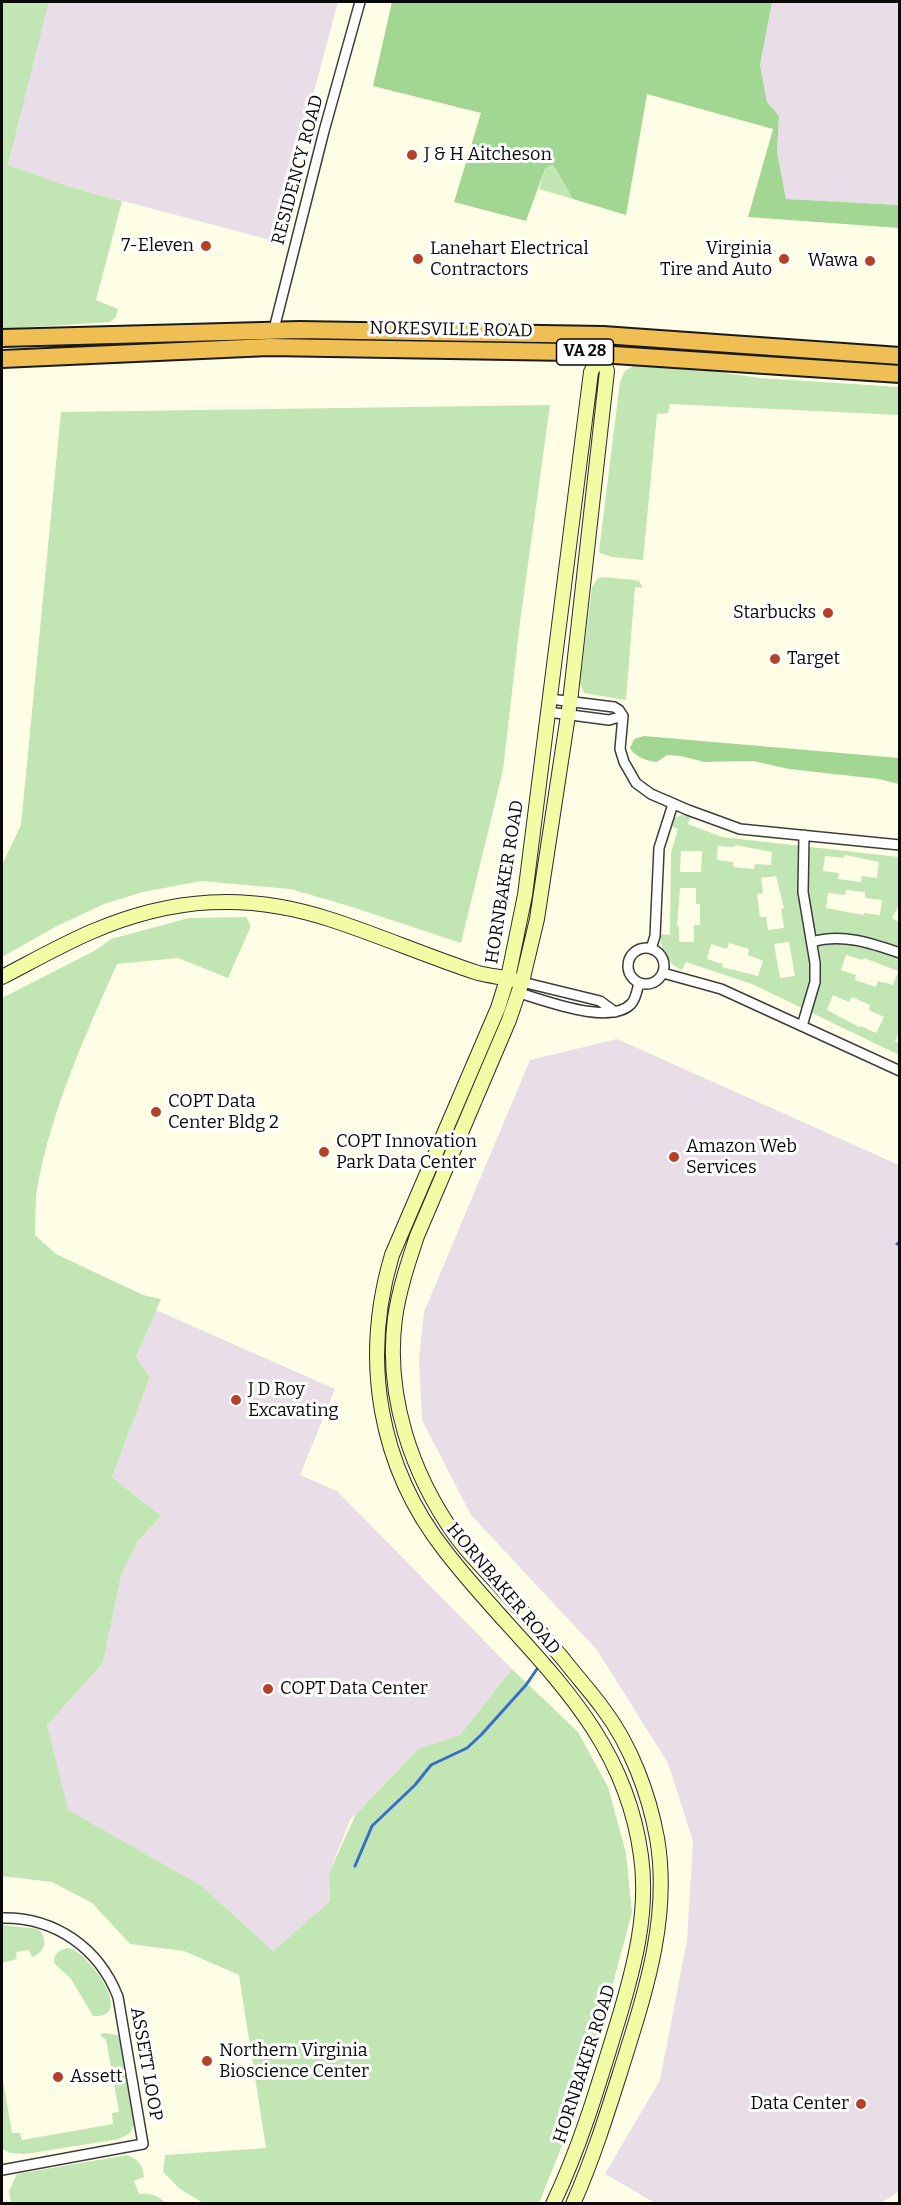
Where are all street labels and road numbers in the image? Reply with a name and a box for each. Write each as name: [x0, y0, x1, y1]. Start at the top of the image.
street label: RESIDENCY ROAD: [268, 93, 328, 247]
street label: NOKESVILLE ROAD: [369, 318, 533, 342]
road number: VA 28: [556, 339, 614, 365]
street label: HORNBAKER ROAD: [481, 799, 529, 965]
street label: HORNBAKER ROAD: [442, 1519, 564, 1659]
street label: HORNBAKER ROAD: [549, 1982, 621, 2146]
street label: ASSETT LOOP: [125, 2005, 167, 2123]

